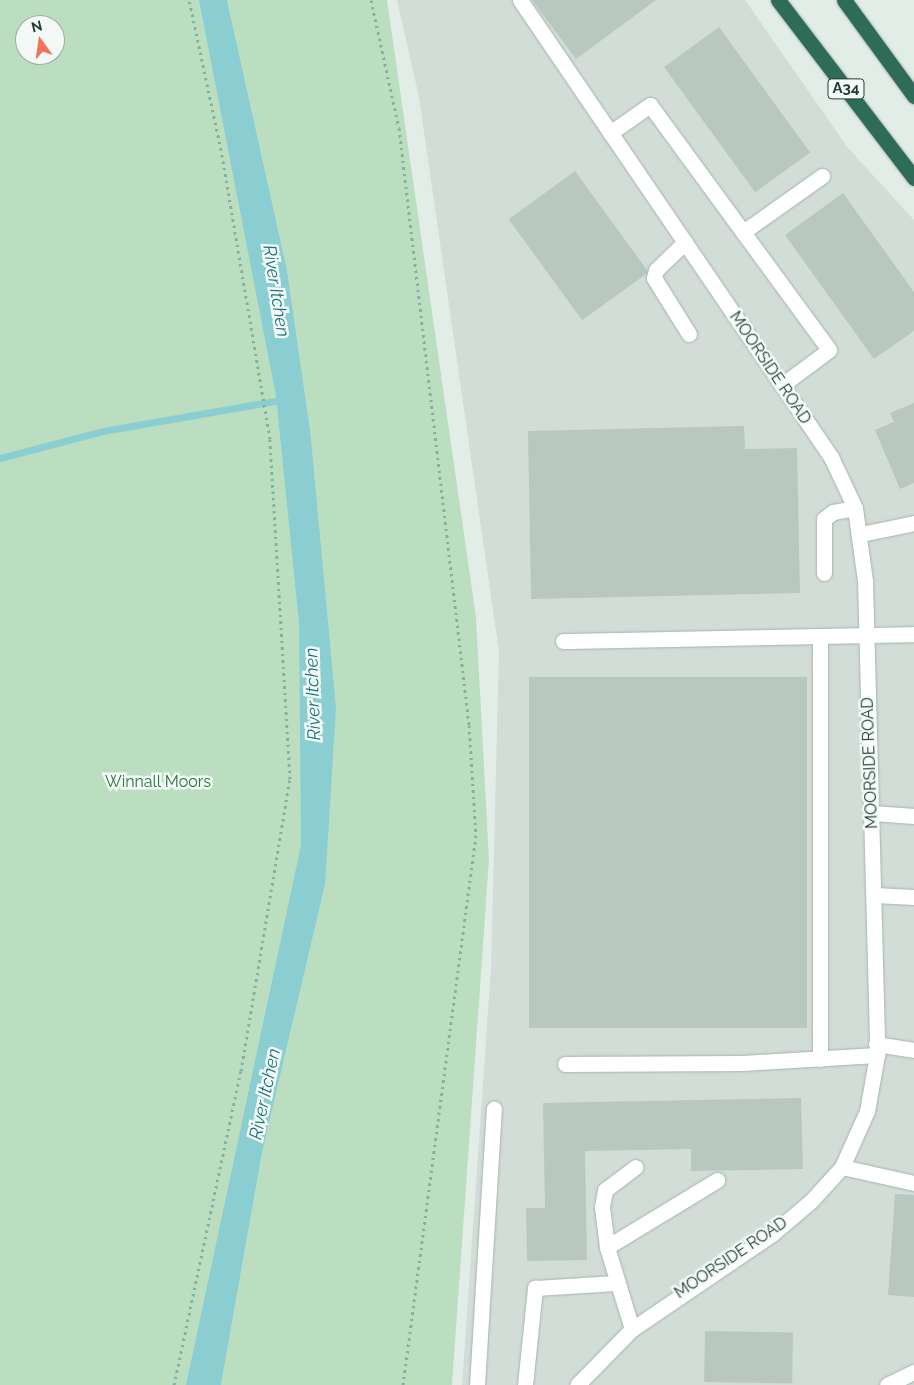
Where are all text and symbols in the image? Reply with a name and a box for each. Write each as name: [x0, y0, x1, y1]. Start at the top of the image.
north arrow: [15, 15, 65, 65]
text: N: [29, 17, 44, 35]
road number: A34: [827, 76, 865, 102]
water label: River Itchen: [258, 243, 294, 339]
street label: MOORSIDE ROAD: [725, 308, 815, 428]
water label: River Itchen: [301, 647, 325, 741]
street label: MOORSIDE ROAD: [858, 697, 882, 829]
park label: Winnall Moors: [105, 772, 211, 792]
water label: River Itchen: [245, 1046, 285, 1142]
street label: MOORSIDE ROAD: [671, 1213, 791, 1303]

